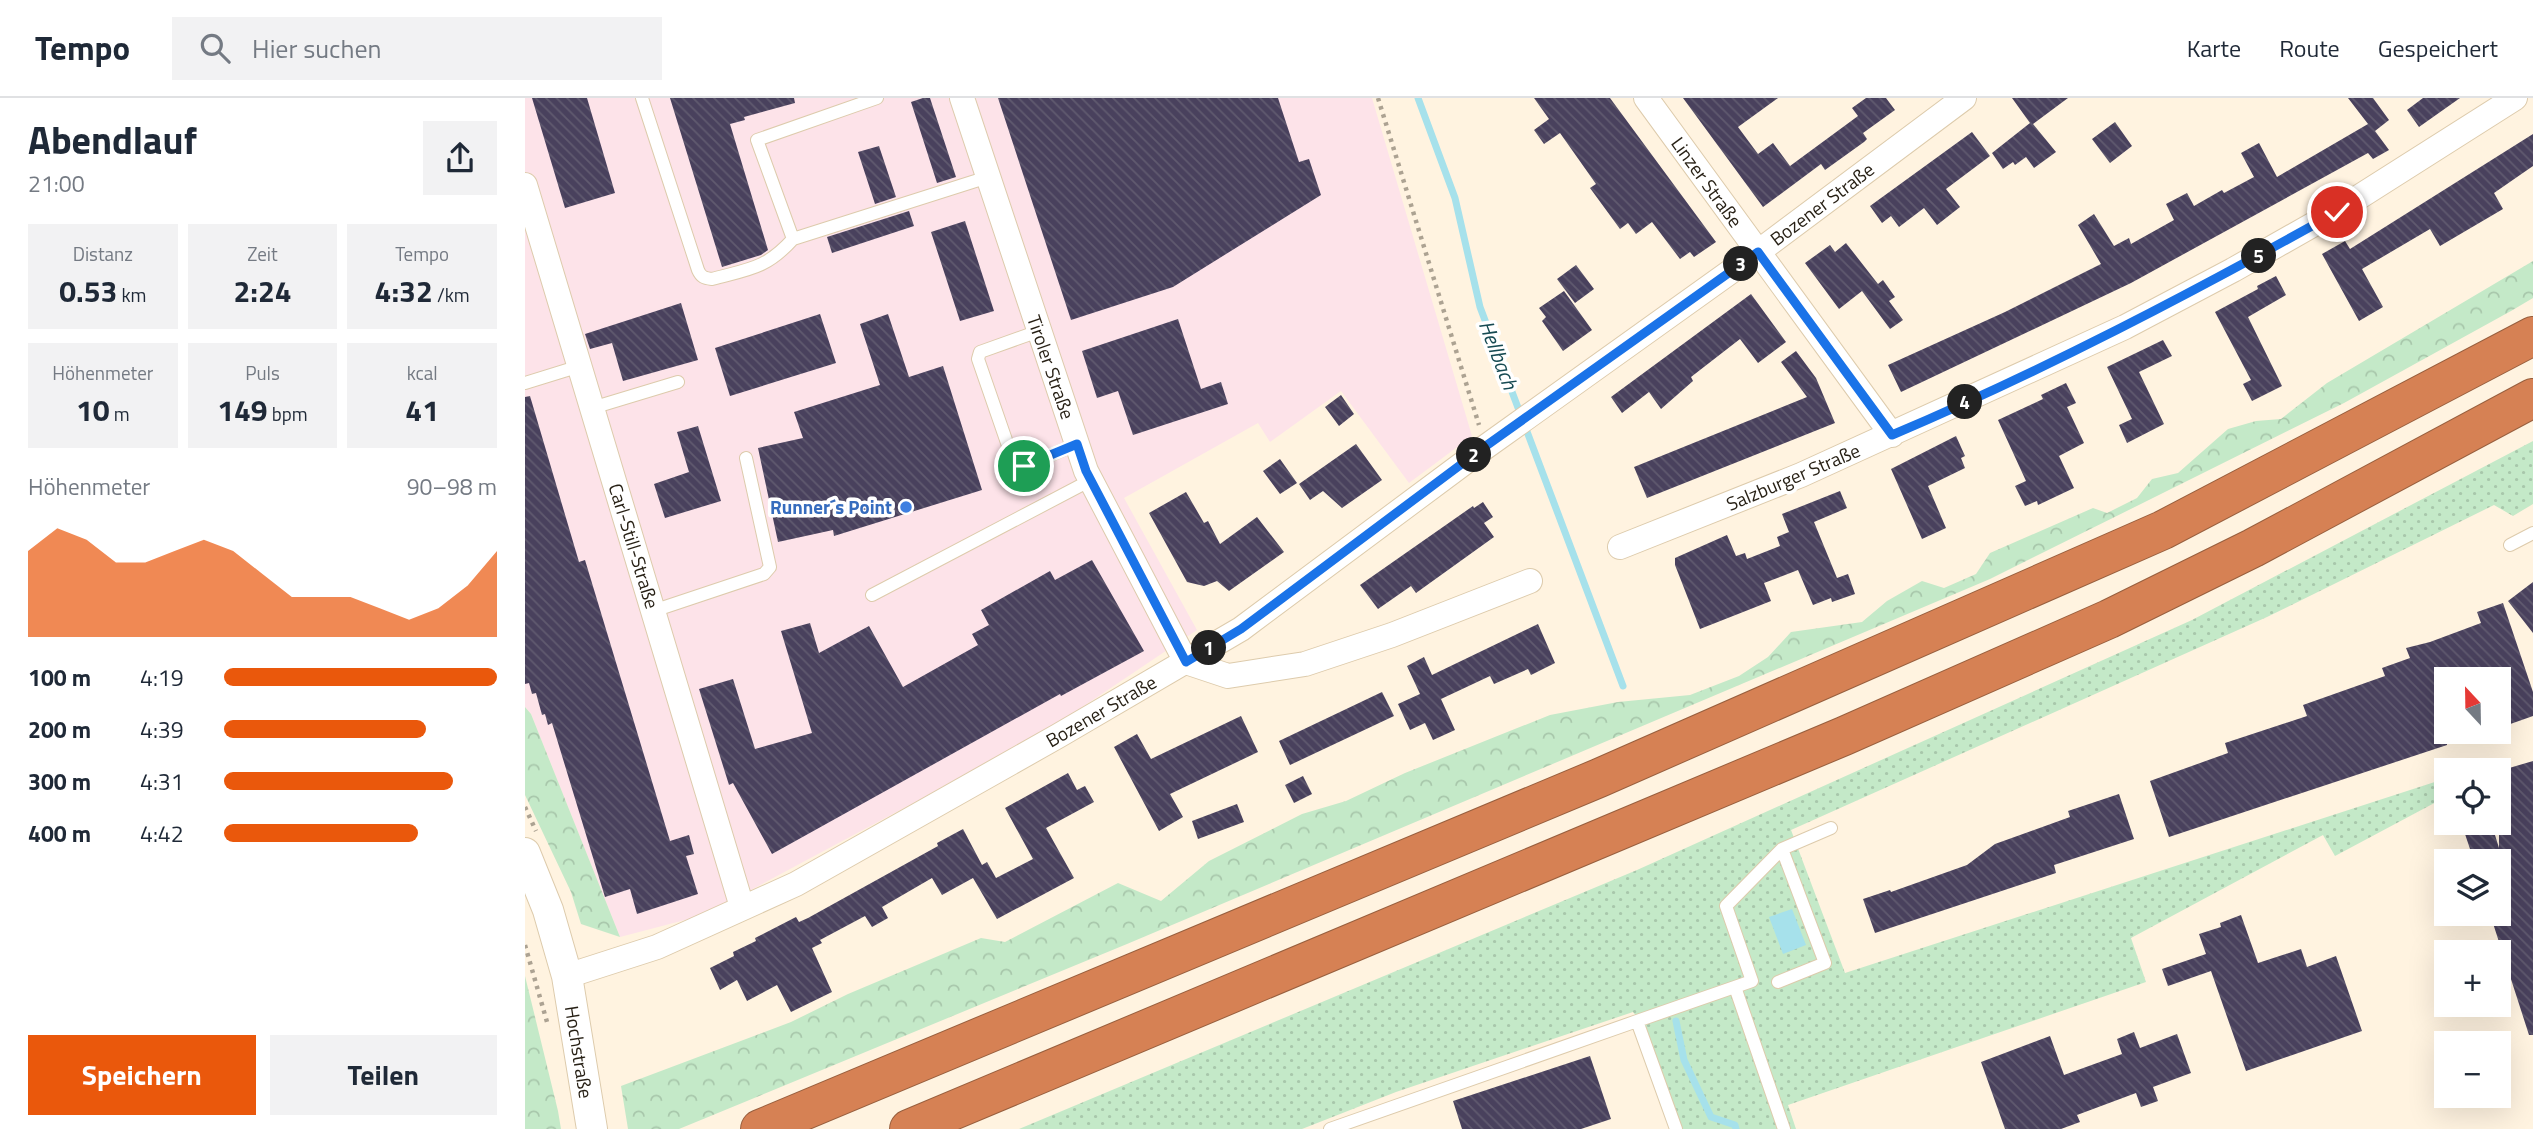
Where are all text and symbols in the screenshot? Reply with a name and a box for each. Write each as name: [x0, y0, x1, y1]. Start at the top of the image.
search box: [172, 17, 662, 80]
text: Tempo: [35, 23, 130, 73]
icon: search: [196, 29, 234, 67]
text: Hier suchen: [252, 29, 382, 68]
text: Karte: [2187, 30, 2241, 66]
text: Route: [2279, 30, 2340, 66]
text: Gespeichert: [2378, 30, 2498, 66]
text: Abendlauf: [28, 111, 197, 169]
button: share: [423, 121, 497, 195]
street label: Linzer Straße: [1665, 130, 1750, 233]
street label: Bozener Straße: [1764, 155, 1880, 252]
text: 21:00: [28, 166, 85, 201]
pin: [2307, 182, 2367, 242]
icon: check: [2318, 193, 2356, 231]
pin: 5: [2241, 238, 2277, 274]
text: Distanz: [73, 239, 133, 268]
text: Zeit: [247, 239, 278, 268]
text: Tempo: [395, 239, 449, 268]
text: 5: [2253, 241, 2264, 270]
pin: 3: [1723, 246, 1759, 282]
text: 3: [1735, 249, 1746, 278]
text: 0.53: [59, 268, 117, 314]
text: 2:24: [233, 268, 292, 314]
text: 4:32: [375, 268, 433, 314]
text: km: [117, 280, 146, 309]
text: /km: [433, 280, 470, 309]
street label: Tiroler Straße: [1020, 311, 1083, 423]
water label: Hellbach: [1471, 315, 1527, 394]
text: Höhenmeter: [52, 358, 153, 387]
text: Puls: [245, 358, 280, 387]
text: kcal: [407, 358, 438, 387]
pin: 4: [1947, 384, 1983, 420]
text: 10: [76, 387, 110, 433]
text: 149: [217, 387, 268, 433]
text: 41: [405, 387, 439, 433]
text: 4: [1959, 387, 1970, 416]
text: m: [110, 399, 130, 428]
text: bpm: [268, 399, 308, 428]
street label: Salzburger Straße: [1721, 435, 1864, 518]
pin: [994, 436, 1054, 496]
pin: 2: [1457, 438, 1492, 472]
text: 2: [1468, 440, 1479, 469]
icon: arrive: [1005, 447, 1043, 485]
text: Höhenmeter: [28, 469, 150, 504]
text: 90–98 m: [407, 469, 497, 504]
street label: Carl-Still-Straße: [602, 480, 667, 612]
place label: Runner´s Point: [770, 492, 892, 521]
marker: Runner´s Point: [898, 499, 914, 515]
pin: 1: [1191, 630, 1227, 666]
text: 1: [1203, 633, 1214, 662]
text: 100 m: [28, 660, 91, 695]
text: 4:19: [140, 660, 184, 695]
street label: Bozener Straße: [1040, 667, 1162, 754]
north arrow: [2434, 667, 2511, 744]
map controls: [2434, 667, 2511, 1108]
text: 200 m: [28, 712, 91, 747]
text: 4:39: [140, 712, 184, 747]
button: locate: [2434, 758, 2511, 835]
text: 300 m: [28, 764, 91, 799]
text: 4:31: [140, 764, 184, 799]
text: 400 m: [28, 816, 91, 851]
text: 4:42: [140, 816, 184, 851]
button: layers: [2434, 849, 2511, 926]
button: +: [2434, 940, 2511, 1017]
street label: Hochstraße: [558, 1004, 601, 1100]
button: −: [2434, 1031, 2511, 1108]
button: Speichern: [28, 1035, 256, 1115]
button: Teilen: [270, 1035, 497, 1115]

